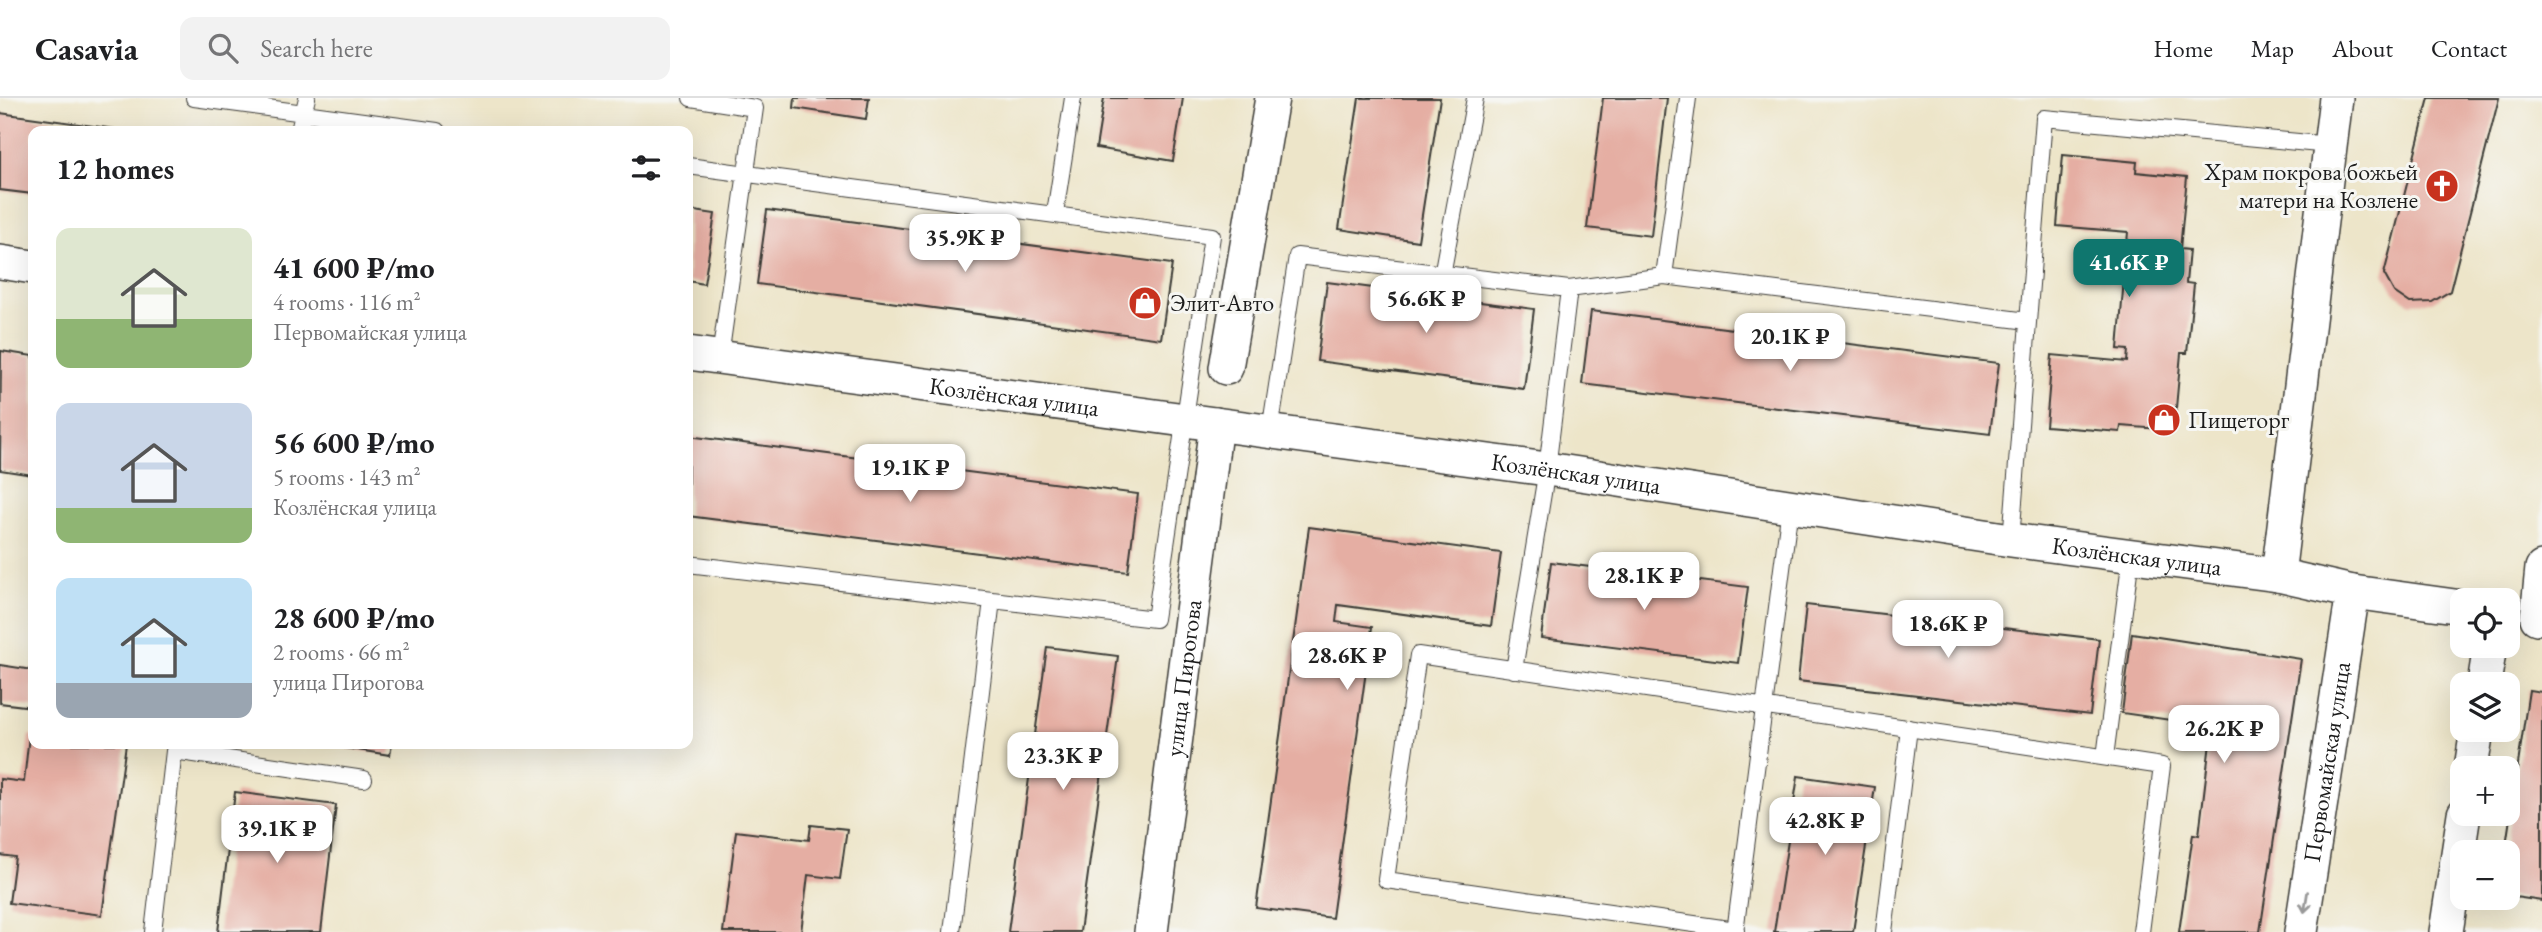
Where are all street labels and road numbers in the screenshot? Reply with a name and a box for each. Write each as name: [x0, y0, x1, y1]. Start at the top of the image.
street label: Козлёнская улица: [927, 370, 1101, 423]
street label: Козлёнская улица: [1489, 446, 1663, 501]
street label: Козлёнская улица: [2050, 530, 2224, 583]
street label: улица Пирогова: [1158, 597, 1208, 758]
street label: Первомайская улица: [2296, 659, 2357, 864]

